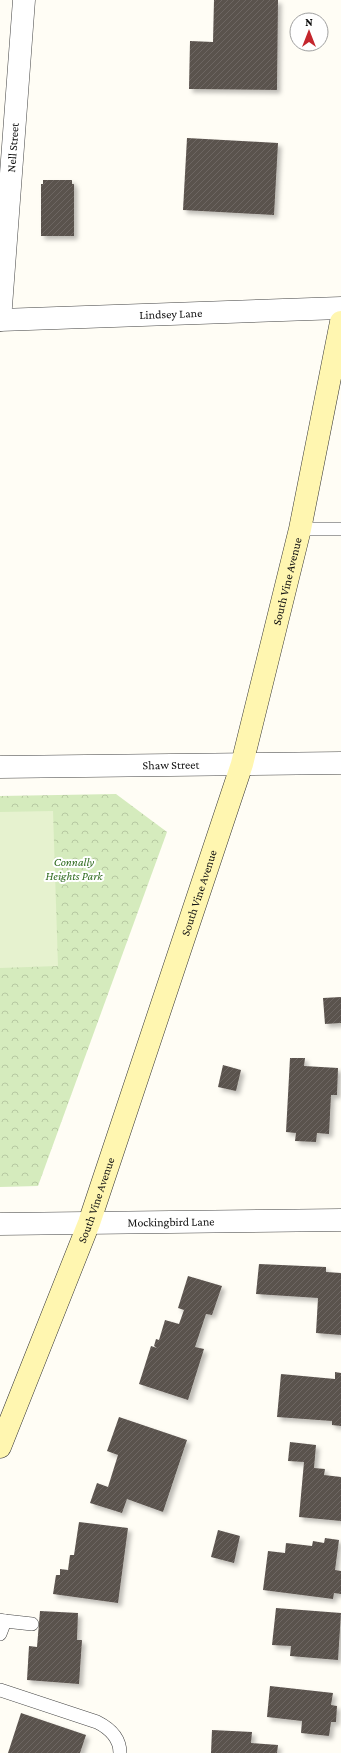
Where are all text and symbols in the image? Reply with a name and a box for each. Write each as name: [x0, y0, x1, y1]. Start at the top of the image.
north arrow: [289, 12, 329, 52]
text: N: [305, 16, 313, 28]
street label: Nell Street: [4, 121, 22, 173]
street label: Lindsey Lane: [139, 306, 203, 322]
street label: South Vine Avenue: [270, 536, 305, 627]
street label: Shaw Street: [142, 758, 200, 772]
street label: South Vine Avenue: [178, 848, 220, 938]
park label: Connally Heights Park: [45, 855, 103, 883]
street label: South Vine Avenue: [75, 1155, 117, 1245]
street label: Mockingbird Lane: [127, 1214, 215, 1230]

